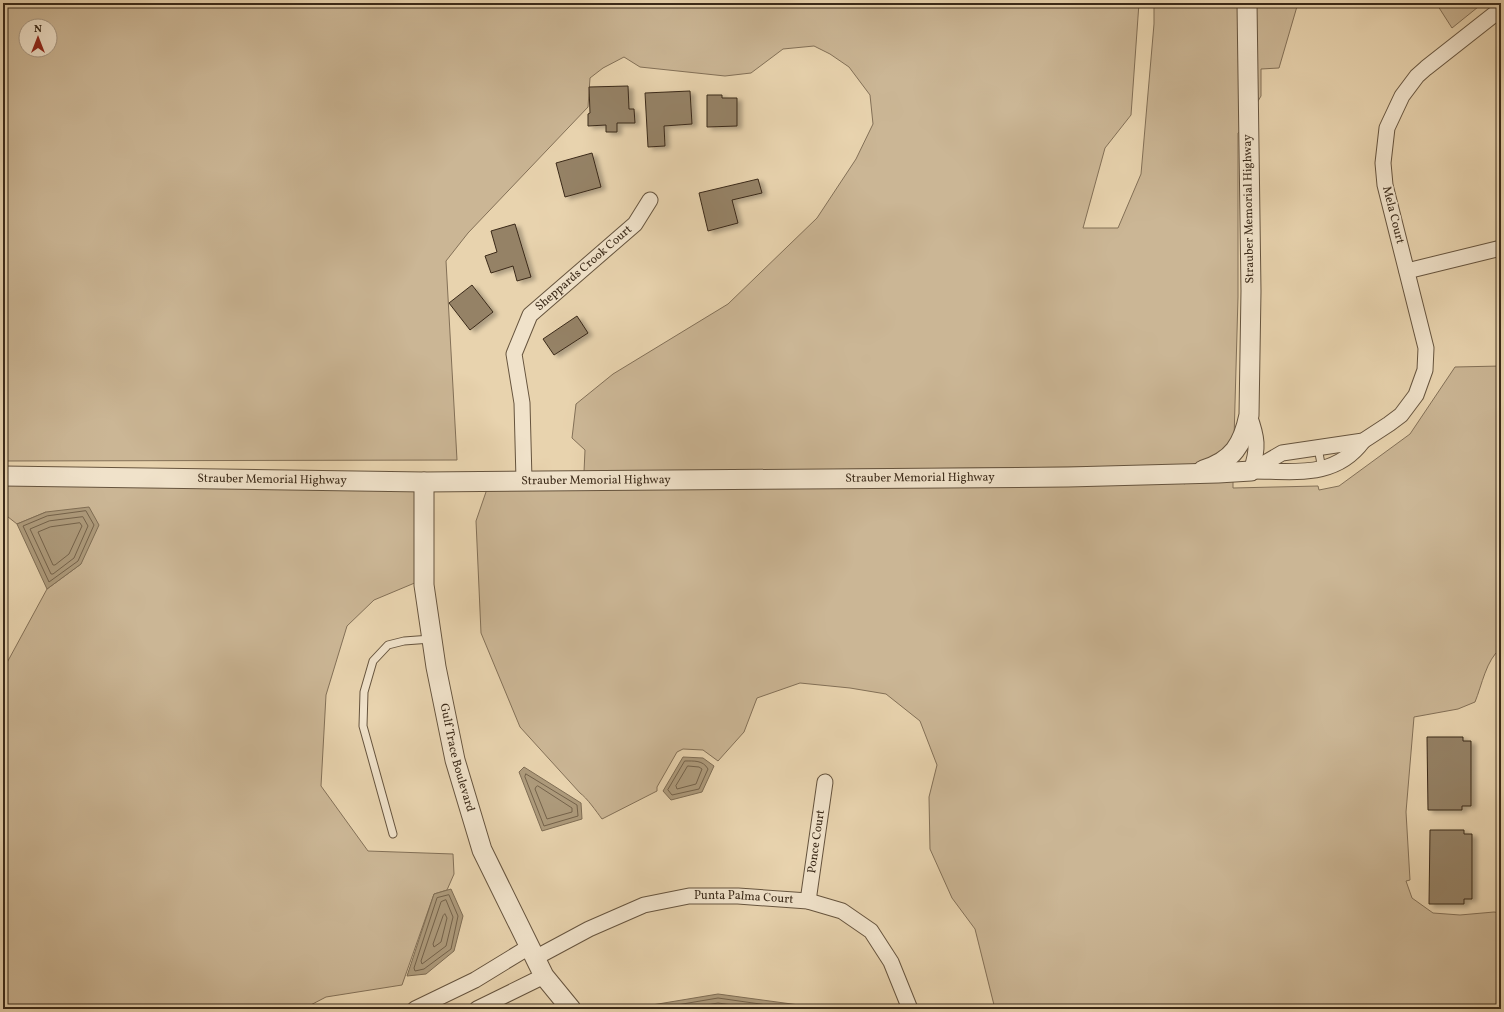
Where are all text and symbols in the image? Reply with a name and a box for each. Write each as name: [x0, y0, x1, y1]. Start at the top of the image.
north arrow: [18, 18, 58, 58]
text: N: [34, 22, 42, 37]
street label: Strauber Memorial Highway: [1240, 134, 1258, 284]
street label: Mela Court: [1378, 185, 1408, 245]
street label: Sheppards Crook Court: [532, 222, 636, 315]
street label: Strauber Memorial Highway: [845, 470, 995, 487]
street label: Strauber Memorial Highway: [197, 471, 347, 489]
street label: Strauber Memorial Highway: [521, 472, 671, 489]
street label: Gulf Trace Boulevard: [436, 702, 478, 814]
street label: Ponce Court: [804, 809, 829, 874]
street label: Punta Palma Court: [694, 888, 794, 908]

